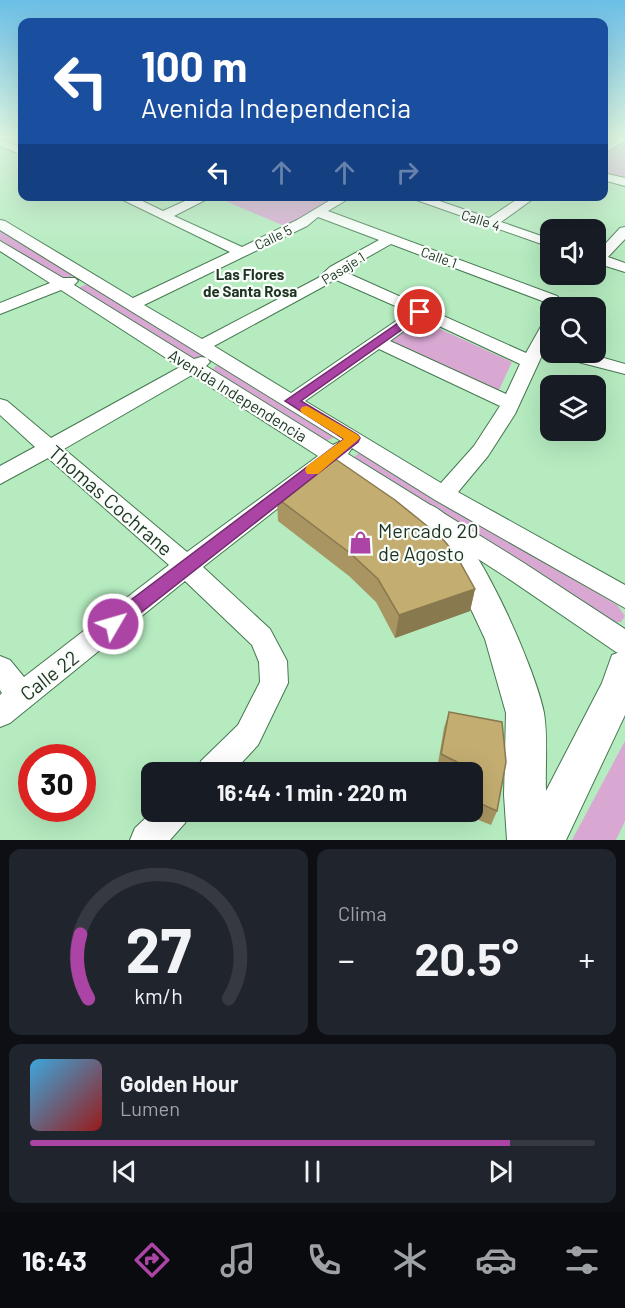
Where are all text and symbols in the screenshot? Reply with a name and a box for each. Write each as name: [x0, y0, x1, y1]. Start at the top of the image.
text: 100 m: [141, 40, 247, 90]
icon: left: [42, 42, 120, 120]
text: Avenida Independencia: [141, 91, 411, 123]
icon: left: [202, 156, 235, 189]
icon: ahead: [265, 156, 298, 189]
icon: ahead: [328, 156, 361, 189]
icon: right: [391, 156, 424, 189]
street label: Calle 4: [459, 206, 503, 234]
map controls: [540, 219, 606, 441]
button: sound: [540, 219, 606, 285]
street label: Calle 5: [252, 221, 294, 253]
street label: Calle 1: [419, 243, 459, 271]
street label: Pasaje 1: [318, 248, 368, 288]
district label: Las Flores de Santa Rosa: [203, 265, 297, 300]
pin: [394, 286, 445, 337]
icon: arrive: [403, 295, 436, 328]
button: search: [540, 297, 606, 363]
street label: Avenida Independencia: [165, 345, 311, 445]
button: layers: [540, 375, 606, 441]
street label: Thomas Cochrane: [44, 440, 178, 560]
place label: Mercado 20 de Agosto: [378, 518, 479, 565]
shop icon: Mercado 20 de Agosto: [347, 529, 373, 555]
position arrow: [81, 592, 145, 656]
street label: Calle 22: [15, 645, 83, 705]
speed limit sign: 30: [18, 744, 96, 822]
text: 16:44 · 1 min · 220 m: [217, 779, 407, 805]
text: Clima: [338, 901, 387, 925]
text: 27: [126, 911, 191, 985]
text: 20.5°: [414, 931, 519, 985]
text: −: [338, 939, 355, 979]
text: +: [579, 939, 595, 979]
text: km/h: [134, 983, 183, 1008]
text: Golden Hour: [120, 1070, 238, 1096]
text: Lumen: [120, 1096, 180, 1120]
icon: previous: [108, 1155, 141, 1188]
icon: pause: [296, 1155, 329, 1188]
icon: next: [484, 1155, 517, 1188]
icon: directions: [131, 1239, 173, 1281]
icon: music: [217, 1239, 259, 1281]
icon: phone: [303, 1239, 345, 1281]
icon: climate: [389, 1239, 431, 1281]
icon: car: [475, 1239, 517, 1281]
icon: filters: [561, 1239, 603, 1281]
text: 16:43: [22, 1244, 87, 1276]

